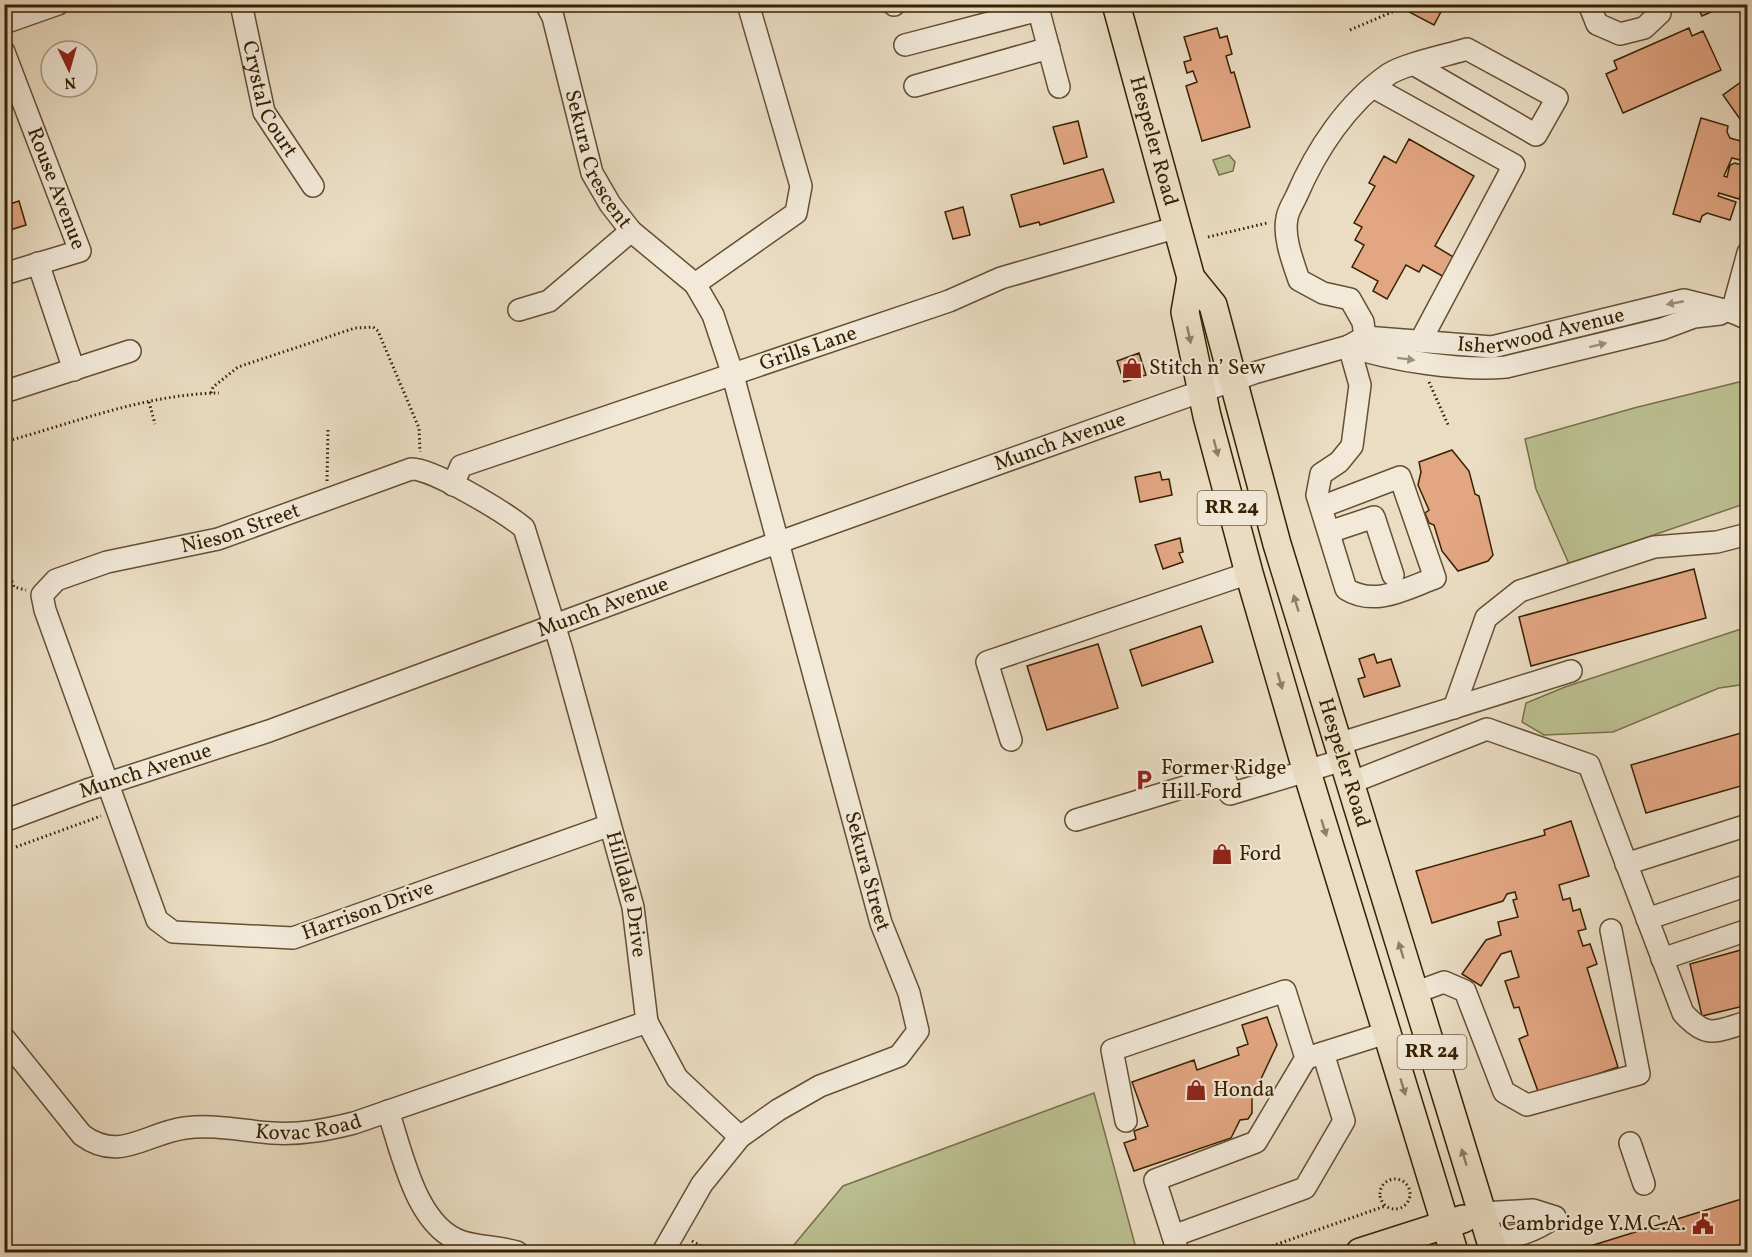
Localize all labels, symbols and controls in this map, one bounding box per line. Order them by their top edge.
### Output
street label: Crystal Court [235,38,305,163]
north arrow [39,39,99,99]
text: N [63,70,77,93]
street label: Hespeler Road [1122,73,1185,209]
street label: Sekura Crescent [557,87,639,235]
street label: Rouse Avenue [20,123,93,254]
one-way arrow [1665,299,1684,308]
street label: Isherwood Avenue [1456,301,1628,362]
street label: Grills Lane [756,319,861,379]
one-way arrow [1185,325,1195,344]
one-way arrow [1589,339,1607,349]
place label: Stitch n’ Sew [1149,354,1265,383]
one-way arrow [1397,355,1416,364]
shop icon: Stitch n’ Sew [1120,356,1144,380]
street label: Munch Avenue [990,405,1130,479]
one-way arrow [1211,439,1221,457]
road number: RR 24 [1198,491,1266,525]
street label: Nieson Street [178,496,304,561]
street label: Munch Avenue [533,570,673,645]
one-way arrow [1290,594,1300,612]
one-way arrow [1276,673,1285,691]
street label: Hespeler Road [1311,695,1377,831]
street label: Munch Avenue [75,736,216,806]
place label: Former Ridge Hill Ford [1161,754,1286,807]
parking icon: Former Ridge Hill Ford [1132,768,1156,792]
street label: Sekura Street [837,808,898,936]
one-way arrow [1320,819,1329,837]
street label: Hilldale Drive [598,828,654,959]
place label: Ford [1239,840,1282,869]
shop icon: Ford [1210,842,1234,866]
street label: Harrison Drive [298,874,438,948]
one-way arrow [1396,941,1405,959]
road number: RR 24 [1398,1035,1466,1069]
place label: Honda [1213,1076,1275,1105]
shop icon: Honda [1184,1078,1208,1102]
one-way arrow [1399,1078,1408,1096]
street label: Kovac Road [254,1107,366,1148]
one-way arrow [1459,1148,1468,1166]
place label: Cambridge Y.M.C.A. [1502,1210,1686,1239]
public building icon: Cambridge Y.M.C.A. [1691,1212,1715,1236]

